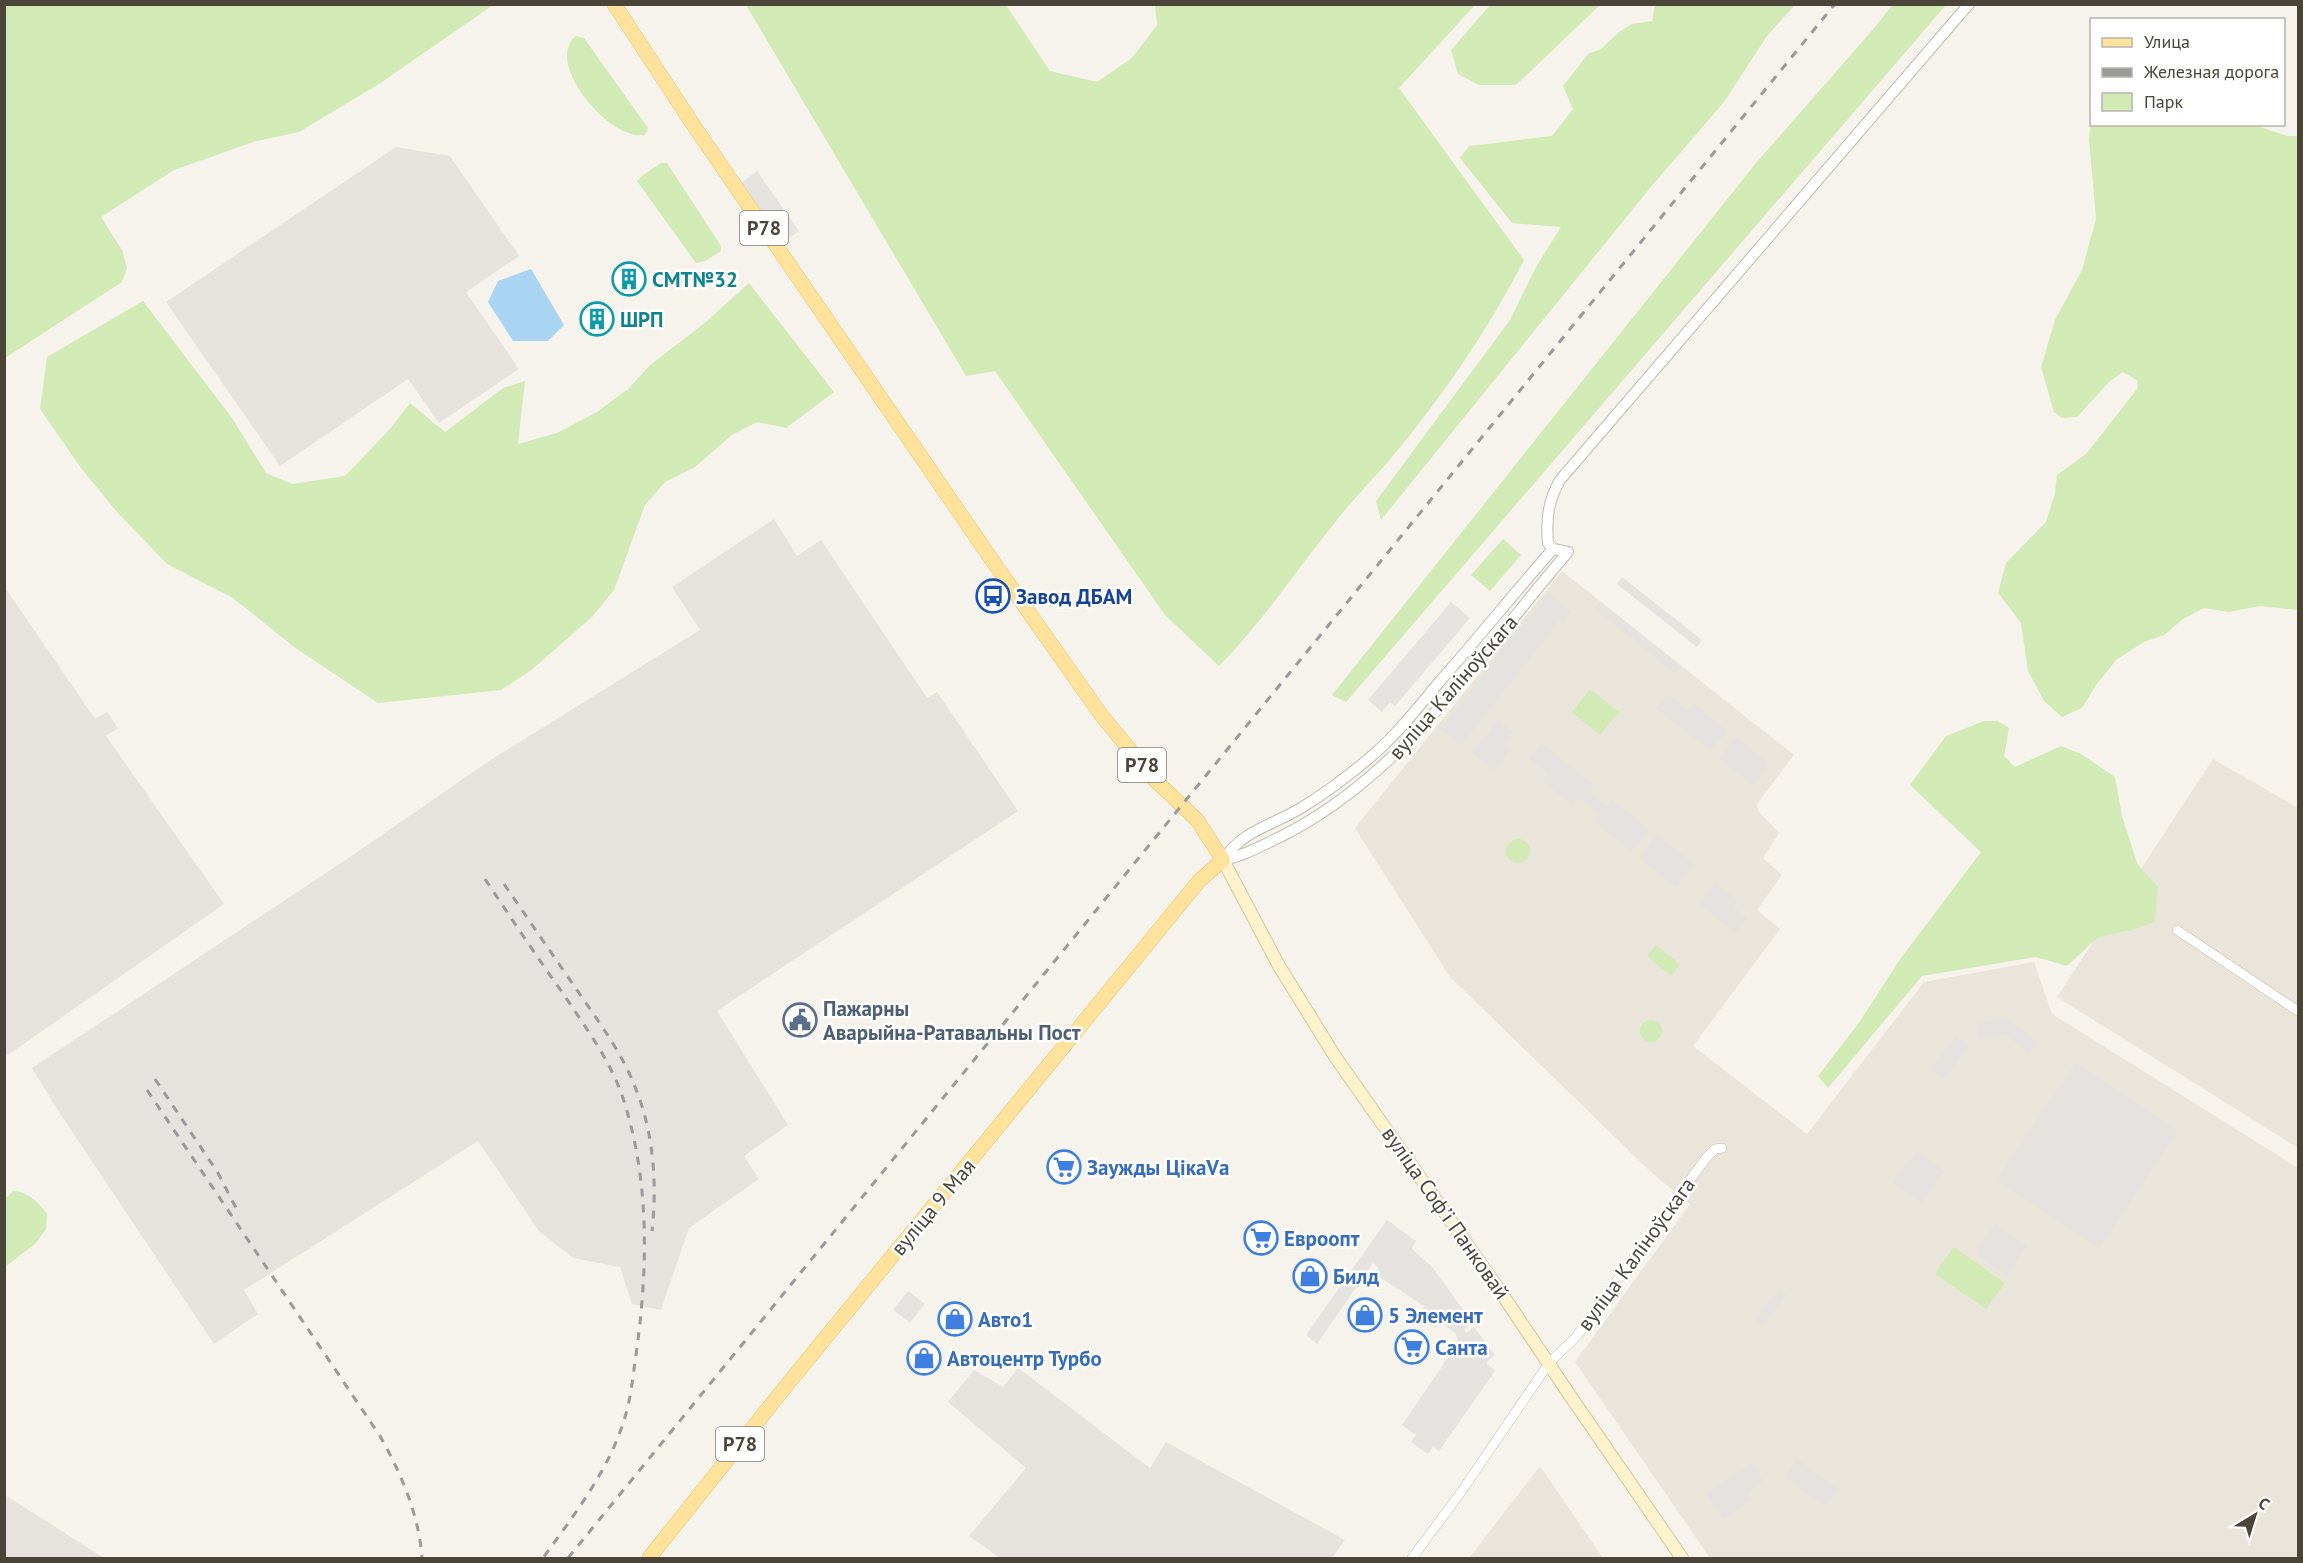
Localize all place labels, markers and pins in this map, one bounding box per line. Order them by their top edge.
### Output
building icon: СМТ№32 [611,261,647,297]
place label: СМТ№32 [652,266,738,293]
building icon: ШРП [579,301,615,337]
place label: ШРП [620,306,664,333]
bus stop icon: Завод ДБАМ [975,578,1011,614]
place label: Завод ДБАМ [1016,583,1132,610]
place label: Пажарны Аварыйна-Ратавальны Пост [823,995,1081,1046]
public building icon: Пажарны Аварыйна-Ратавальны Пост [782,1002,818,1038]
supermarket icon: Заужды ЦікаVа [1046,1149,1082,1185]
place label: Заужды ЦікаVа [1087,1154,1229,1181]
supermarket icon: Евроопт [1243,1220,1279,1256]
place label: Евроопт [1284,1225,1360,1252]
shop icon: Билд [1292,1258,1328,1294]
place label: Билд [1333,1263,1379,1290]
shop icon: 5 Элемент [1347,1297,1383,1333]
shop icon: Авто1 [937,1301,973,1337]
place label: 5 Элемент [1388,1302,1483,1329]
place label: Авто1 [978,1306,1033,1333]
supermarket icon: Санта [1394,1329,1430,1365]
place label: Санта [1435,1334,1488,1361]
shop icon: Автоцентр Турбо [906,1340,942,1376]
place label: Автоцентр Турбо [947,1345,1102,1372]

